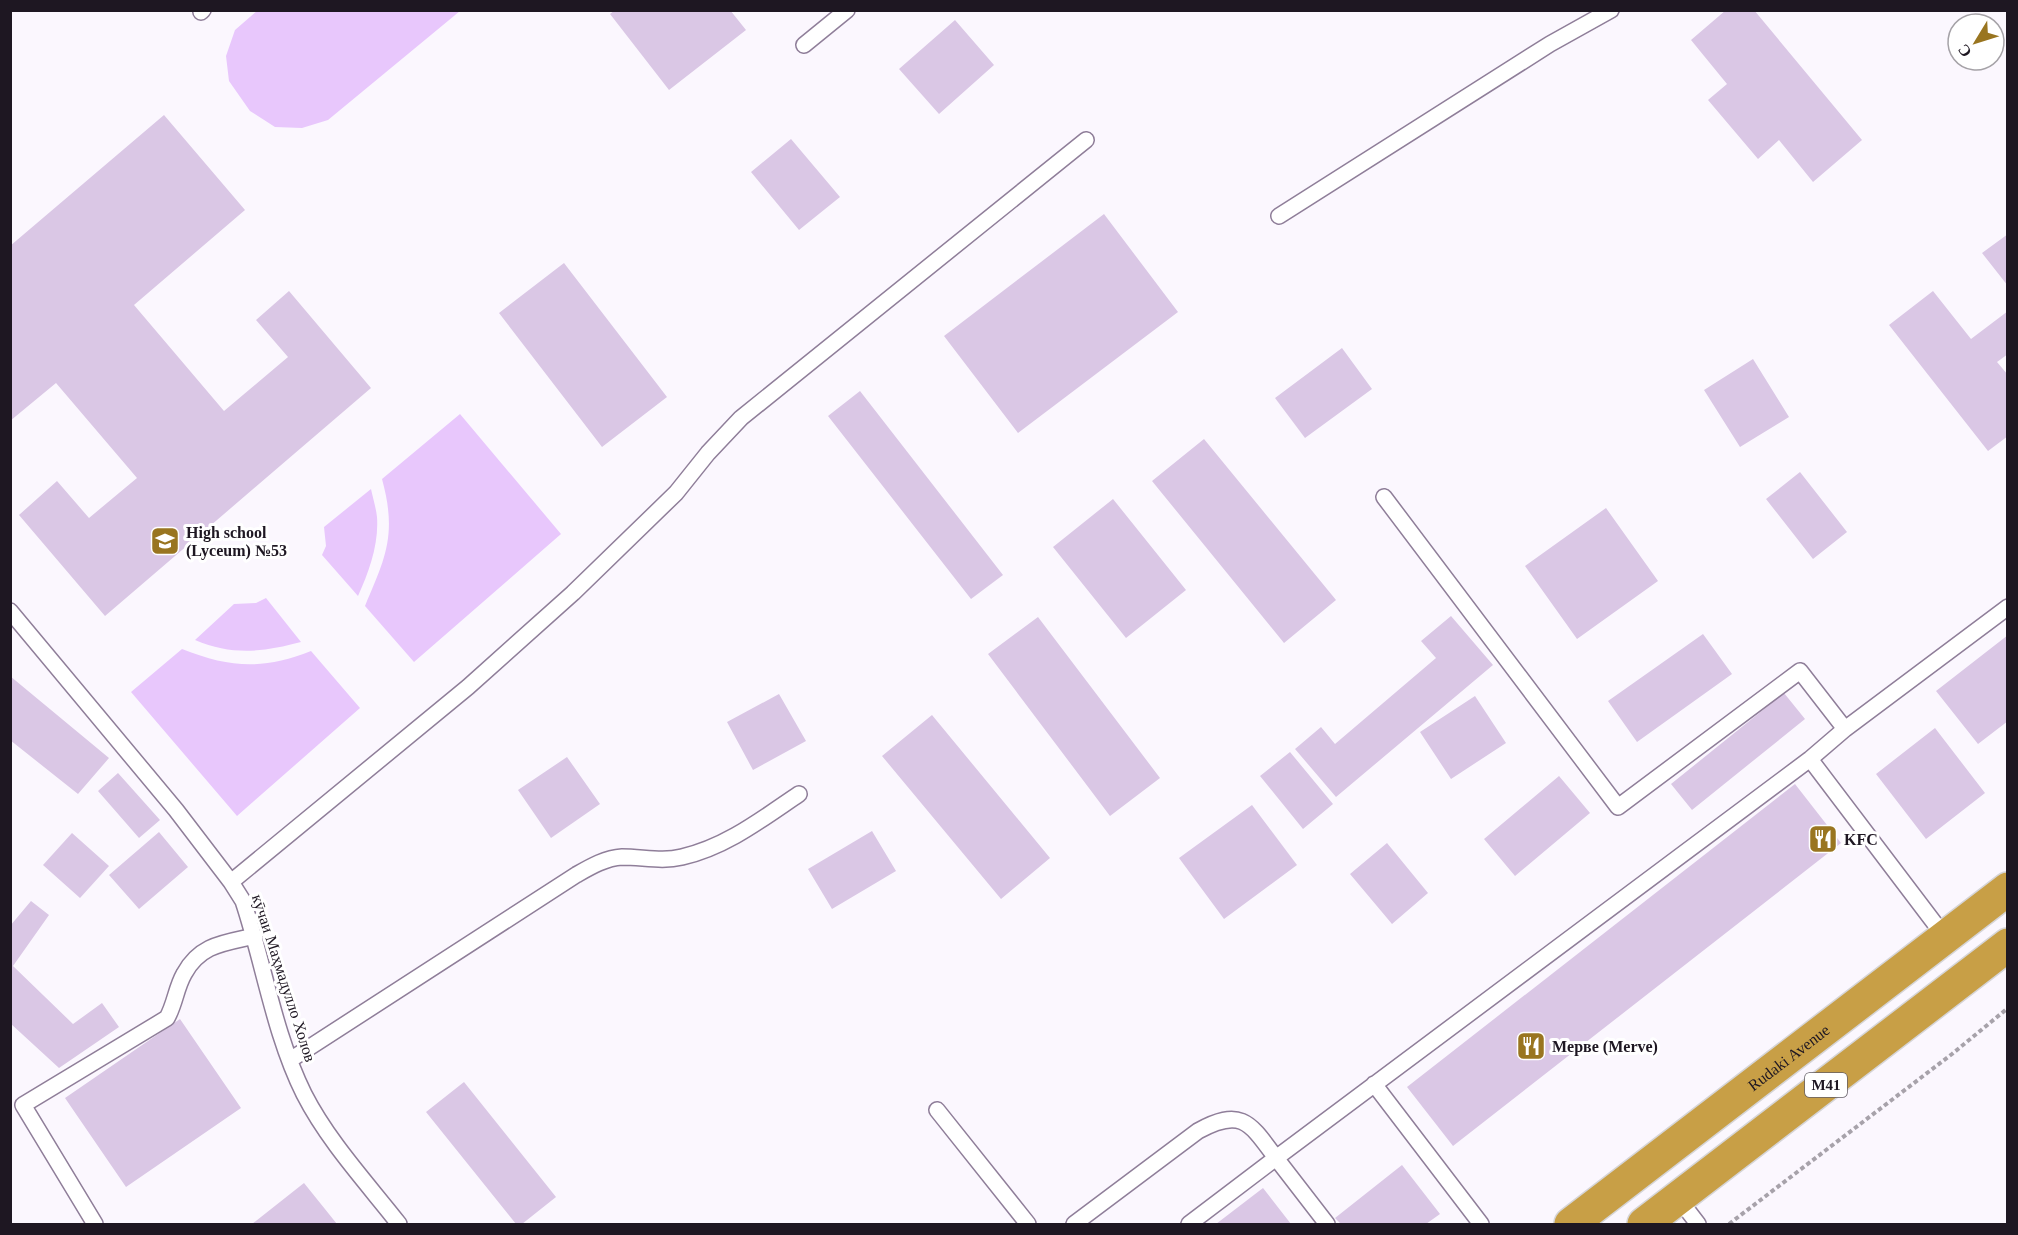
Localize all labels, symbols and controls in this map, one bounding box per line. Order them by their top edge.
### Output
north arrow [1946,12,2006,72]
text: С [1954,41,1975,61]
place label: High school (Lyceum) №53 [186,524,287,560]
school or university icon: High school (Lyceum) №53 [149,525,181,557]
restaurant icon: KFC [1807,823,1839,855]
place label: KFC [1844,831,1878,848]
street label: кӯчаи Маҳмадулло Холов [248,892,319,1065]
street label: Rudaki Avenue [1744,1021,1832,1094]
restaurant icon: Mерве (Merve) [1515,1030,1547,1062]
place label: Mерве (Merve) [1552,1038,1658,1056]
road number: M41 [1805,1073,1847,1097]

